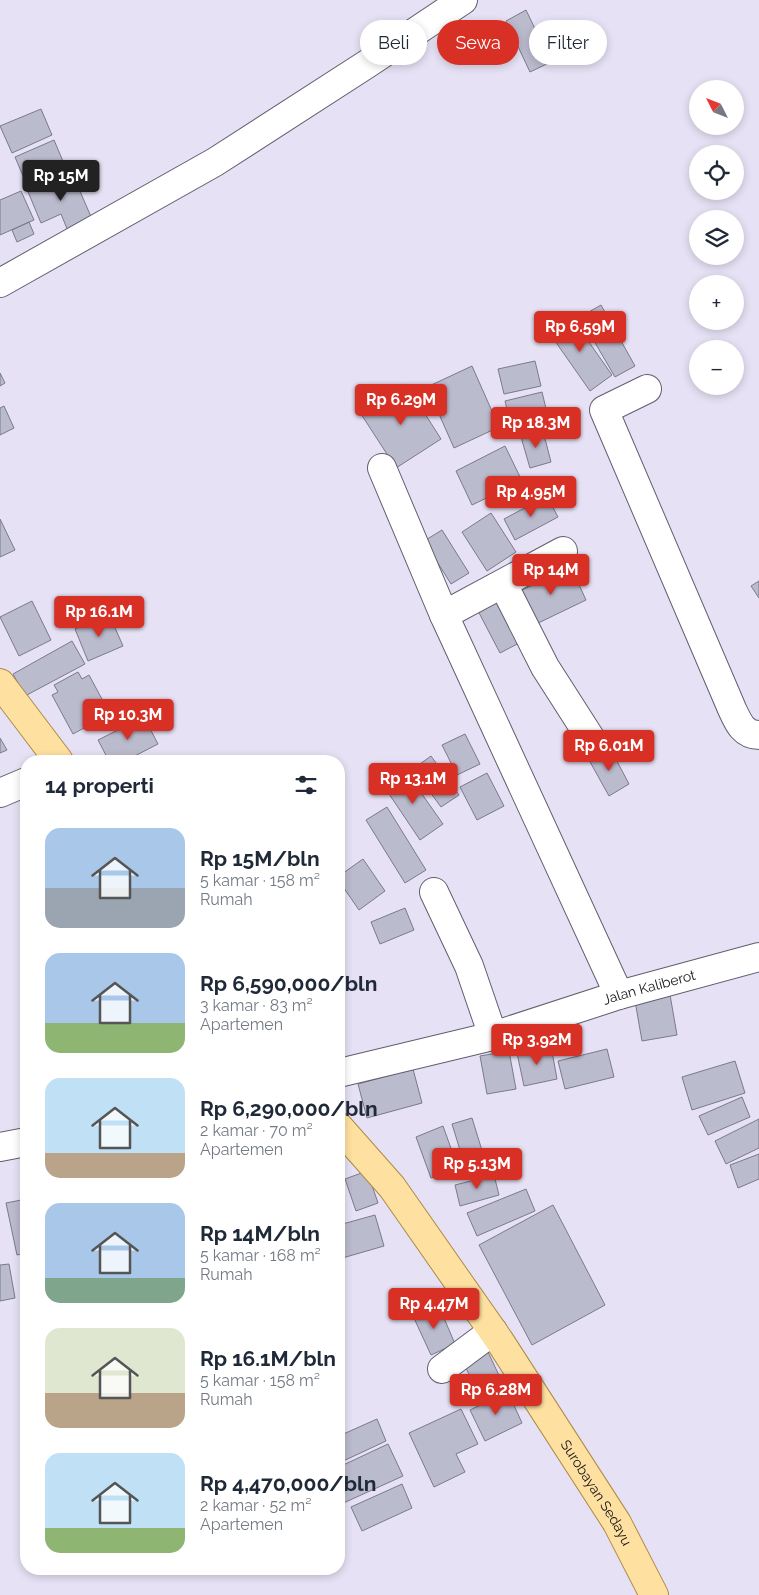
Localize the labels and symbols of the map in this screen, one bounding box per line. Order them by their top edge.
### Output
north arrow [689,80,744,135]
pin: Rp 15M [20,160,102,202]
pin: Rp 6.59M [528,310,632,353]
pin: Rp 6.29M [349,384,453,426]
pin: Rp 18.3M [484,406,588,449]
pin: Rp 4.95M [479,476,583,518]
pin: Rp 14M [510,554,592,596]
pin: Rp 16.1M [47,596,151,638]
pin: Rp 10.3M [76,698,180,741]
pin: Rp 6.01M [557,730,661,772]
pin: Rp 13.1M [361,762,465,805]
street label: Jalan Kaliberot [601,967,697,1008]
pin: Rp 3.92M [485,1024,589,1066]
pin: Rp 5.13M [425,1148,529,1190]
pin: Rp 4.47M [382,1288,486,1330]
pin: Rp 6.28M [444,1374,548,1416]
street label: Surobayan Sedayu [558,1437,635,1548]

